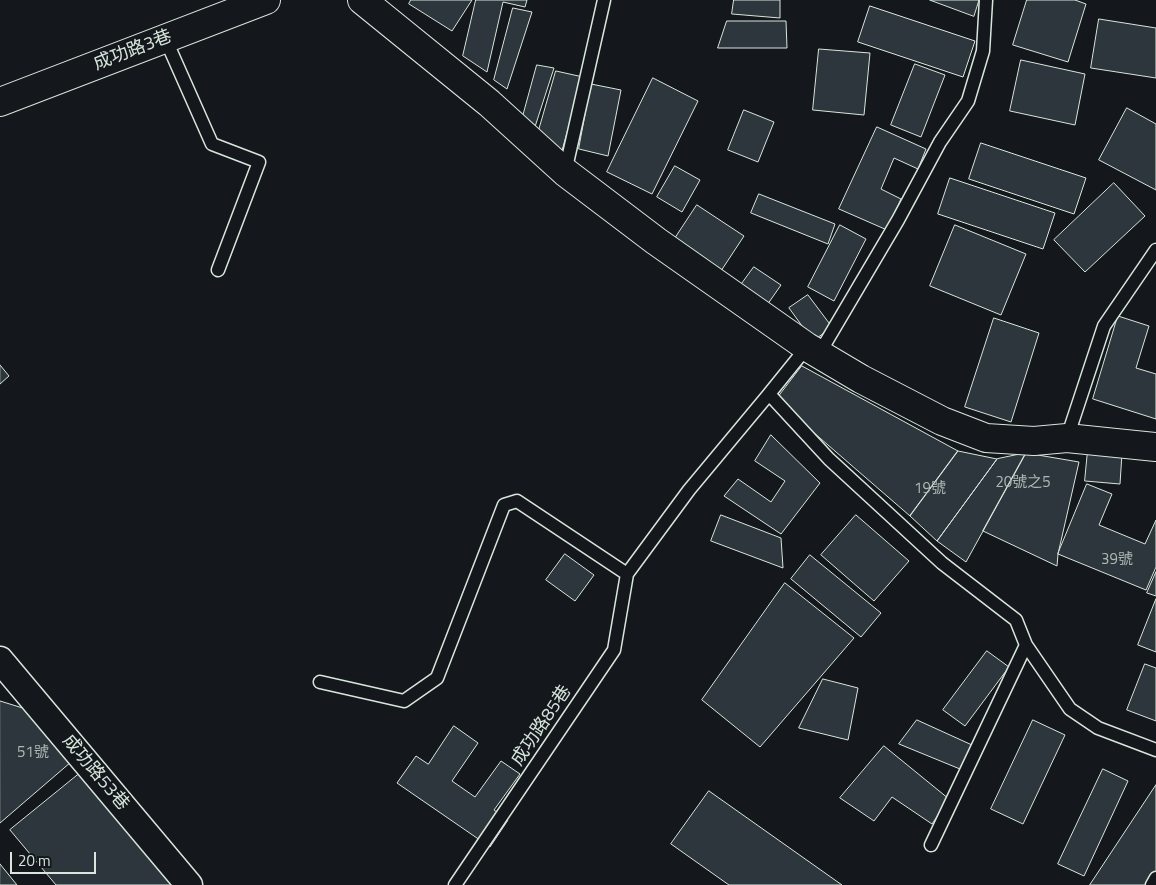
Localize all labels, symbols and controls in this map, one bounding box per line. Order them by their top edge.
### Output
street label: 成功路3巷 [91,26,175,76]
house number: 20號之5 [995,474,1051,492]
house number: 19號 [914,480,946,498]
house number: 39號 [1101,551,1133,569]
street label: 成功路85巷 [507,682,577,770]
street label: 成功路53巷 [57,731,133,815]
house number: 51號 [17,744,49,762]
scale bar [12,842,99,874]
text: 20 m [18,849,51,872]

